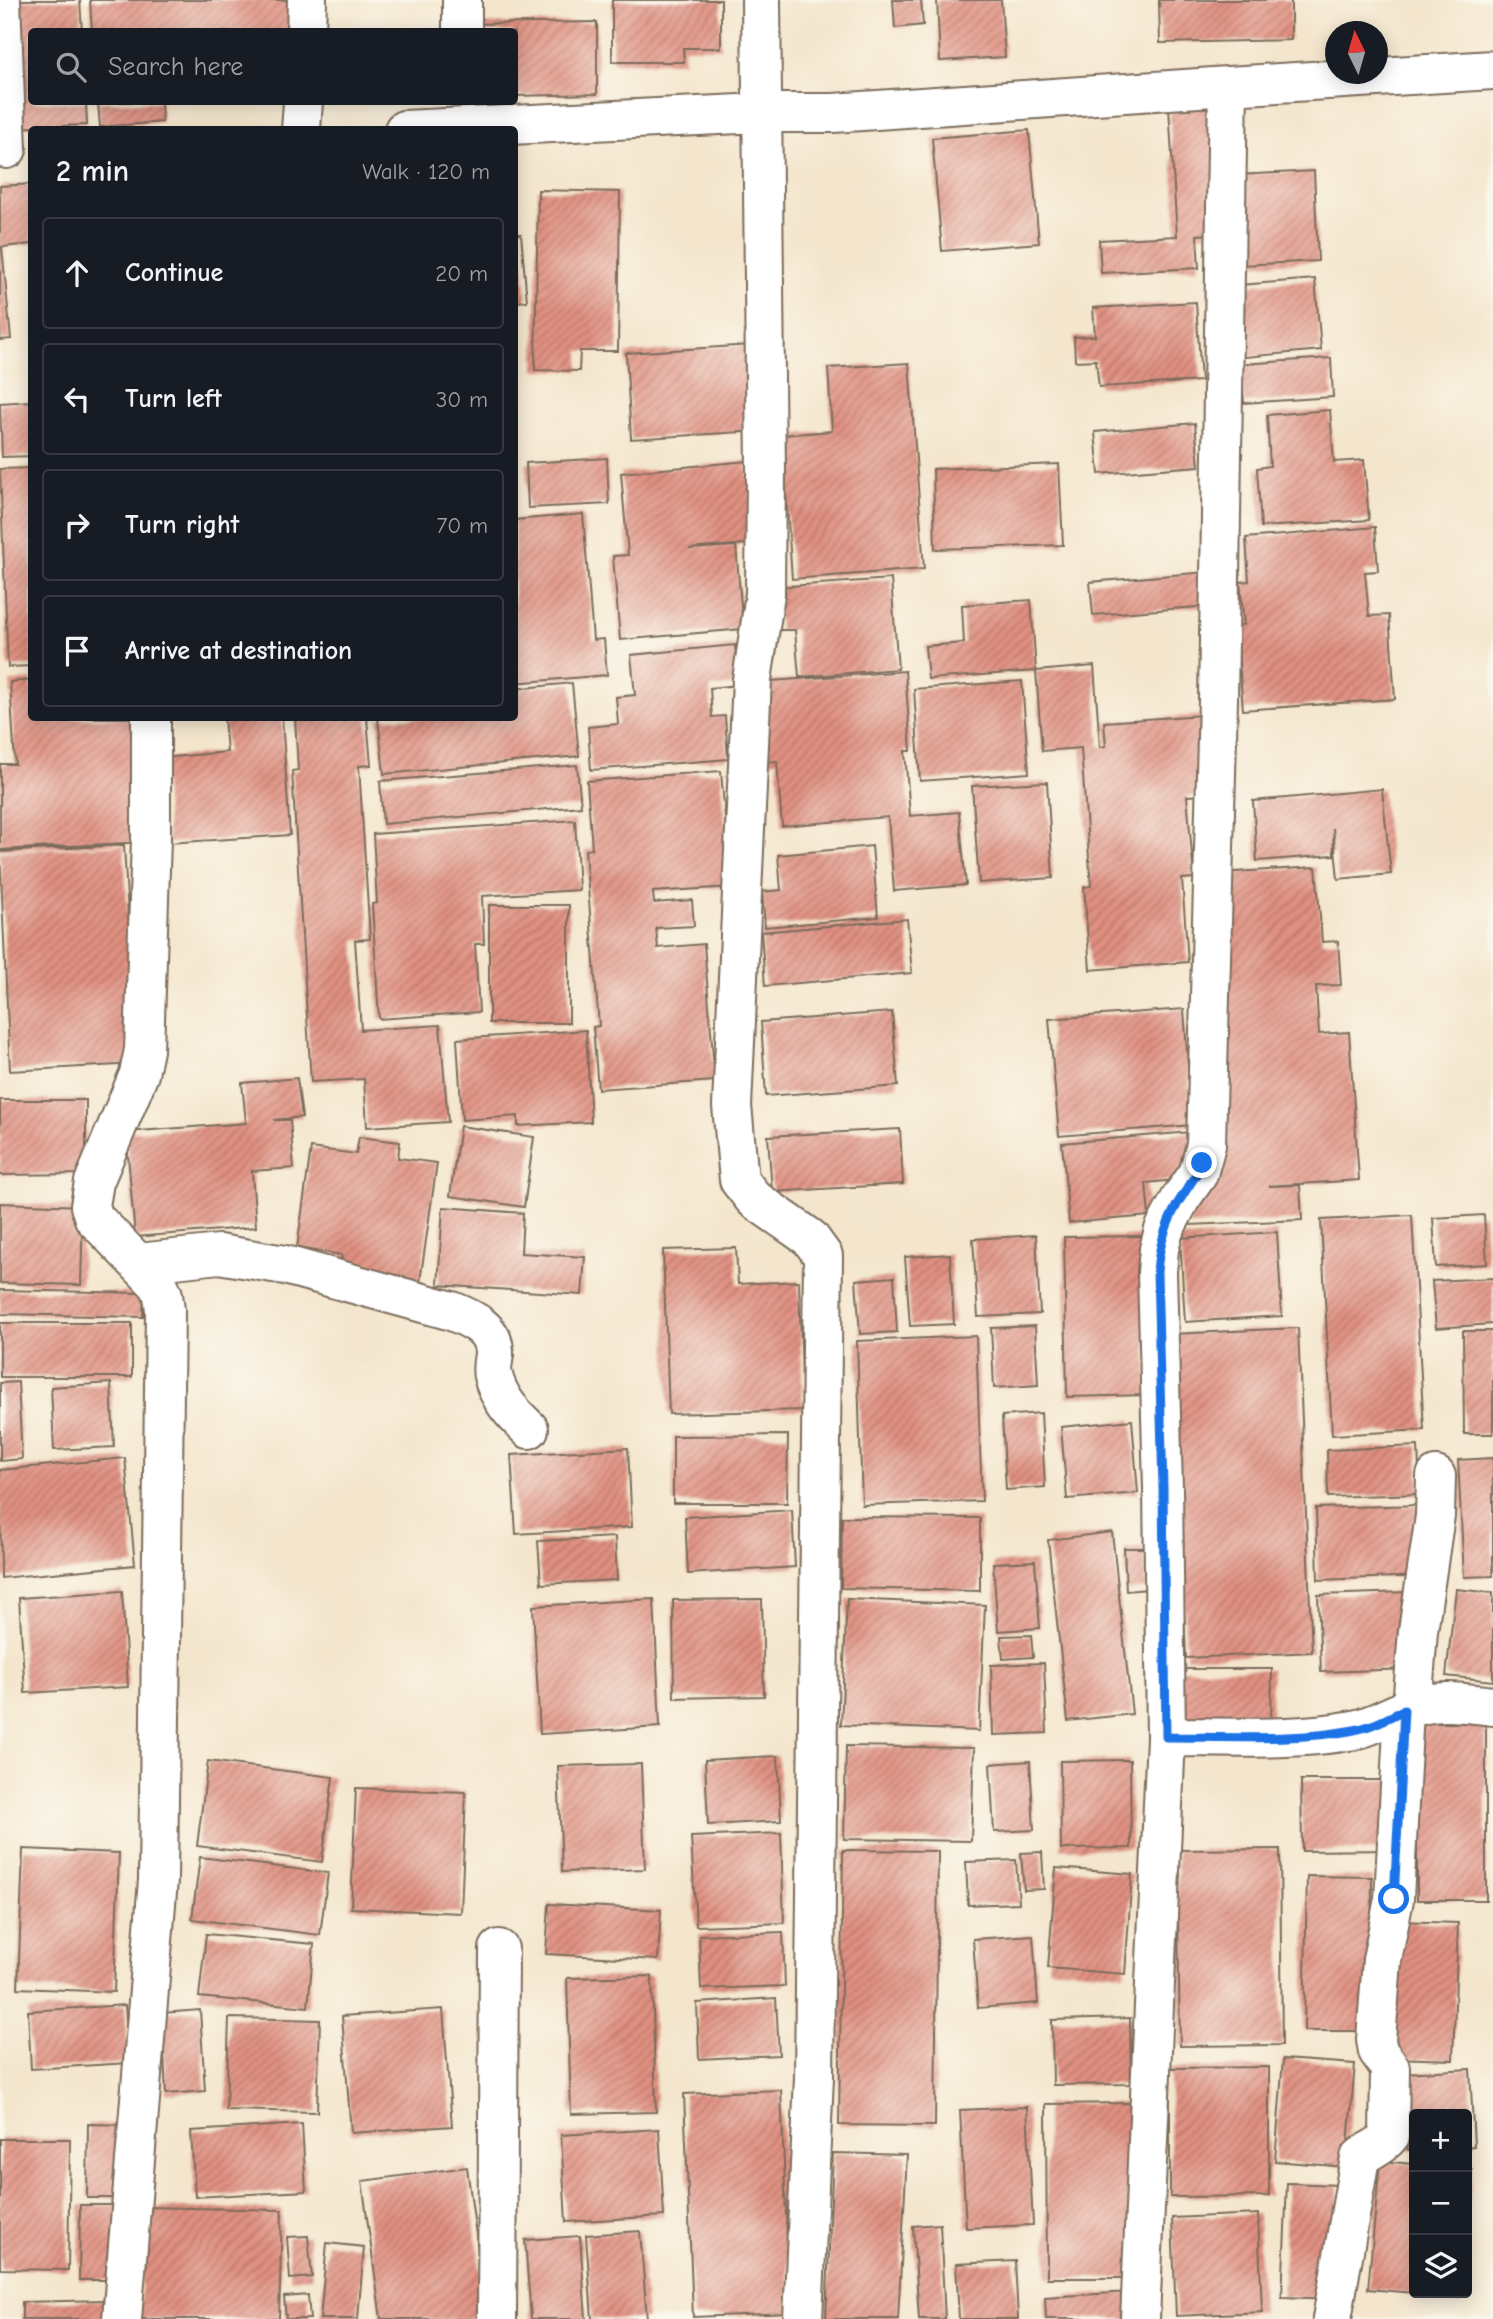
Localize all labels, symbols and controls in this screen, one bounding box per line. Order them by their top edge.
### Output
north arrow [1325,21,1388,84]
search box [28,28,518,105]
icon: search [52,48,90,86]
text: Search here [108,52,243,82]
text: 2 min [56,154,129,189]
text: Walk · 120 m [362,158,490,185]
icon: ahead [58,254,96,292]
text: Continue [125,258,223,288]
text: 20 m [435,260,488,287]
icon: left [58,380,96,418]
text: Turn left [125,384,222,414]
text: 30 m [436,386,488,413]
icon: right [58,506,96,544]
text: Turn right [125,510,239,540]
text: 70 m [436,512,488,539]
icon: arrive [58,632,96,670]
text: Arrive at destination [125,636,352,666]
route end [1186,1147,1217,1178]
route start [1378,1883,1409,1914]
map controls [1409,2109,1472,2298]
button: + [1409,2109,1472,2172]
button: − [1409,2172,1472,2235]
button: layers [1409,2235,1472,2298]

